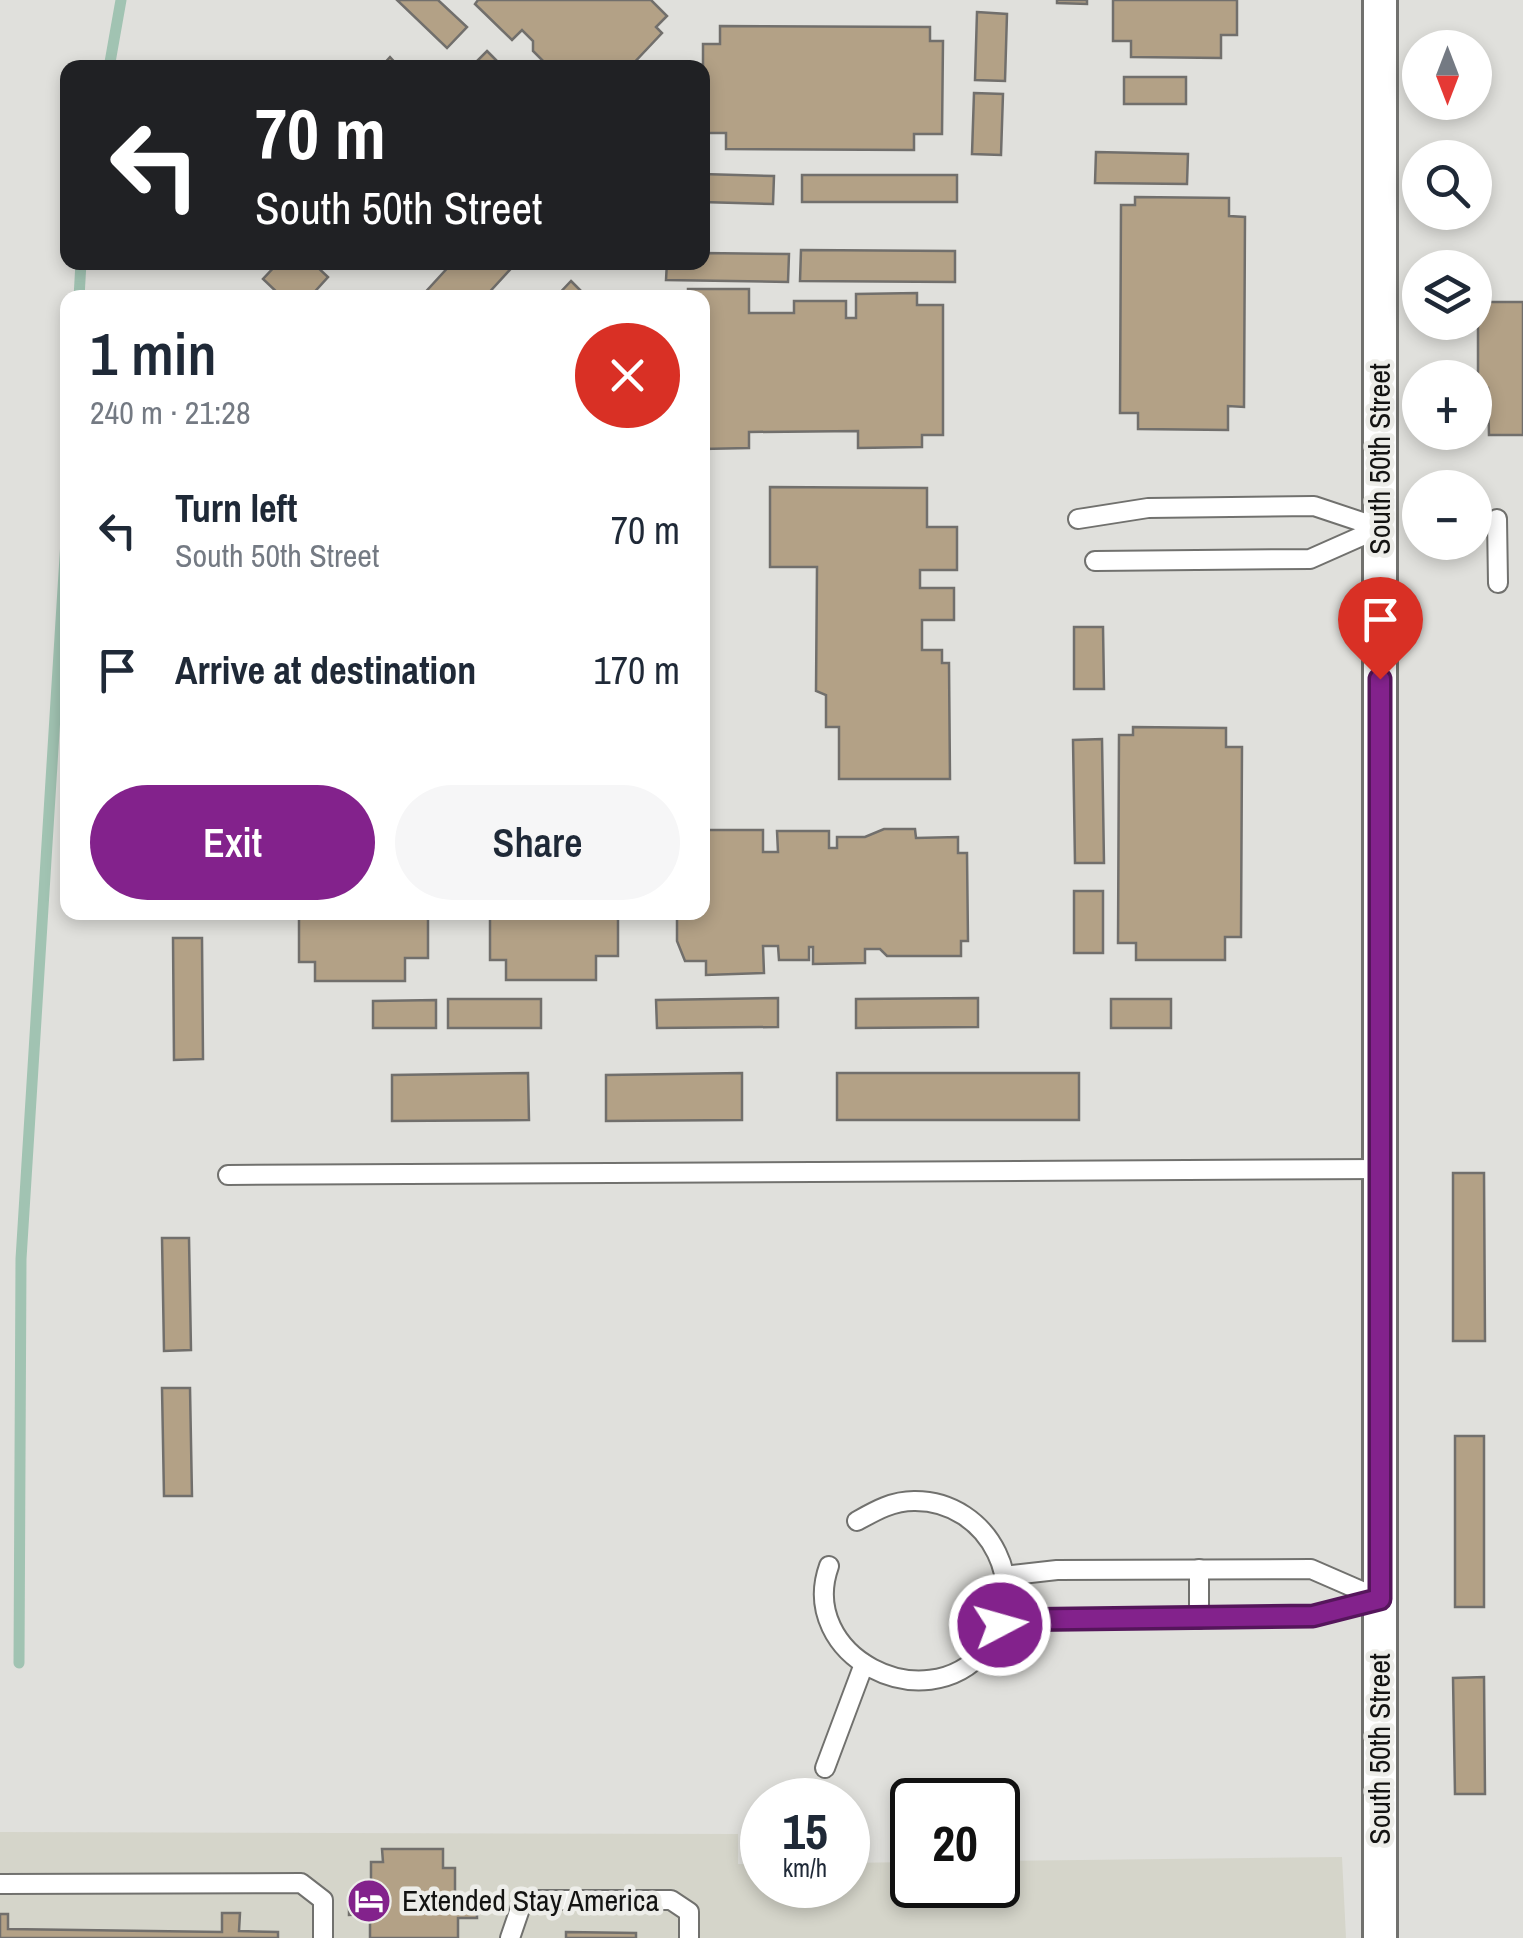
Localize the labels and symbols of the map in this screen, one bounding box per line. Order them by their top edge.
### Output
north arrow [1402,30,1492,120]
street label: South 50th Street [1359,363,1399,555]
pin [1338,577,1423,680]
position arrow [948,1573,1052,1677]
street label: South 50th Street [1359,1653,1399,1845]
speed limit sign: 20 [890,1778,1020,1908]
hotel icon: Extended Stay America [346,1878,392,1924]
place label: Extended Stay America [402,1880,659,1920]

